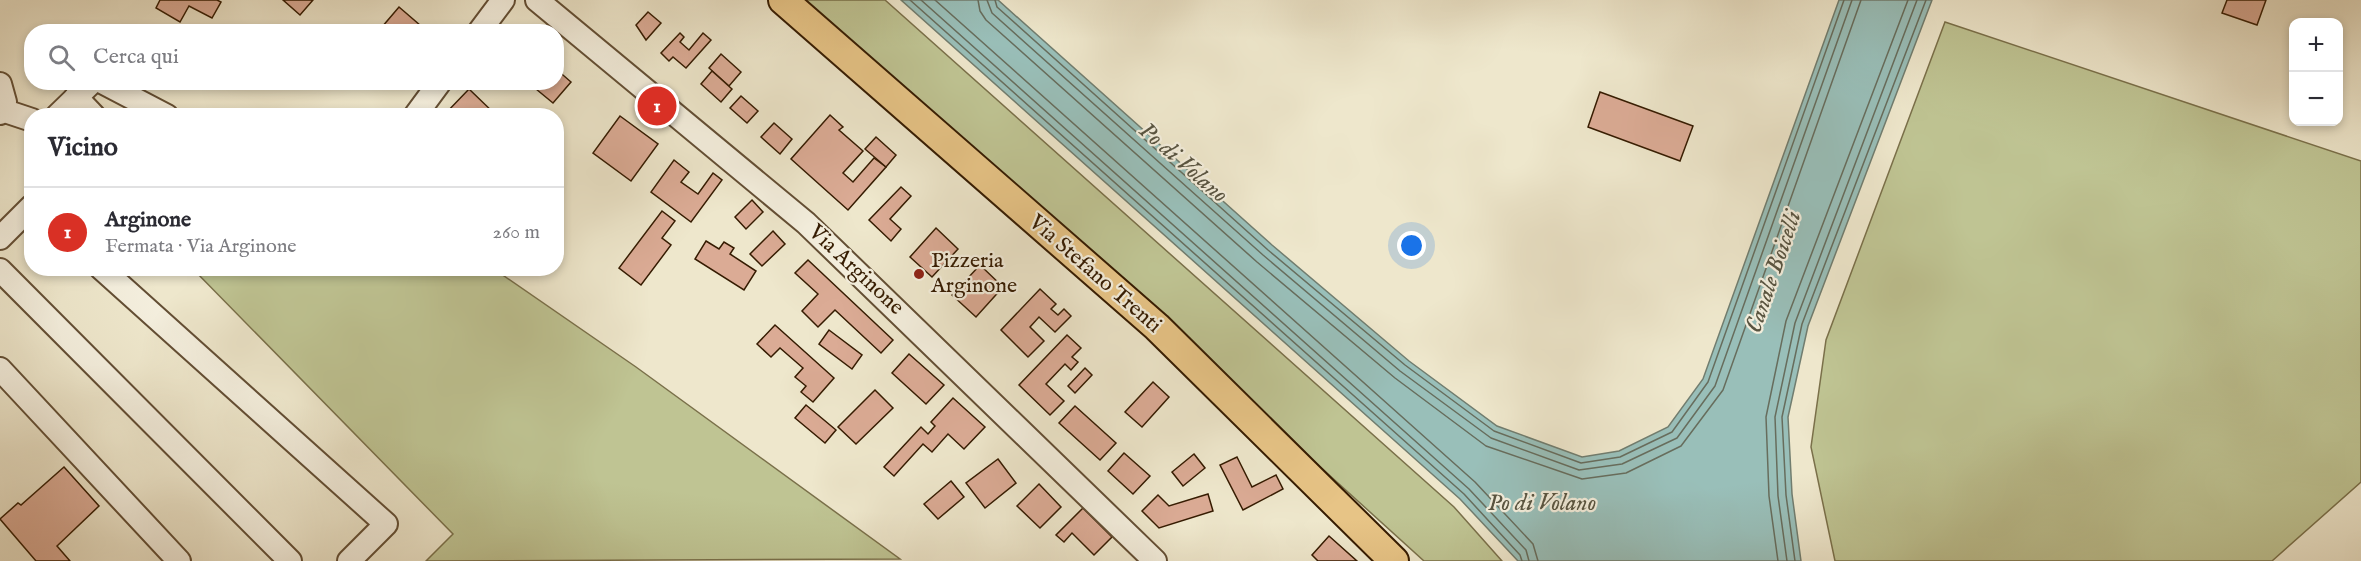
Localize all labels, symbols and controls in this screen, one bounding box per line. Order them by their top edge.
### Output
map controls [2289,18,2343,126]
button: + [2289,18,2343,72]
search box [24,24,564,90]
icon: search [45,41,78,74]
text: Cerca qui [93,43,179,71]
button: − [2289,72,2343,126]
pin: 1 [638,84,676,128]
water label: Po di Volano [1132,116,1234,210]
text: Vicino [48,131,118,164]
water label: Canale Boicelli [1739,205,1810,337]
text: Arginone [105,206,191,234]
street label: Via Stefano Trenti [1022,208,1167,339]
street label: Via Arginone [802,218,910,321]
text: 1 [64,220,71,245]
text: 260 m [493,220,540,245]
your location [1397,231,1426,260]
text: Fermata · Via Arginone [105,234,297,259]
place label: Pizzeria Arginone [930,247,1017,300]
marker: Pizzeria Arginone [912,267,926,281]
water label: Po di Volano [1488,488,1596,519]

